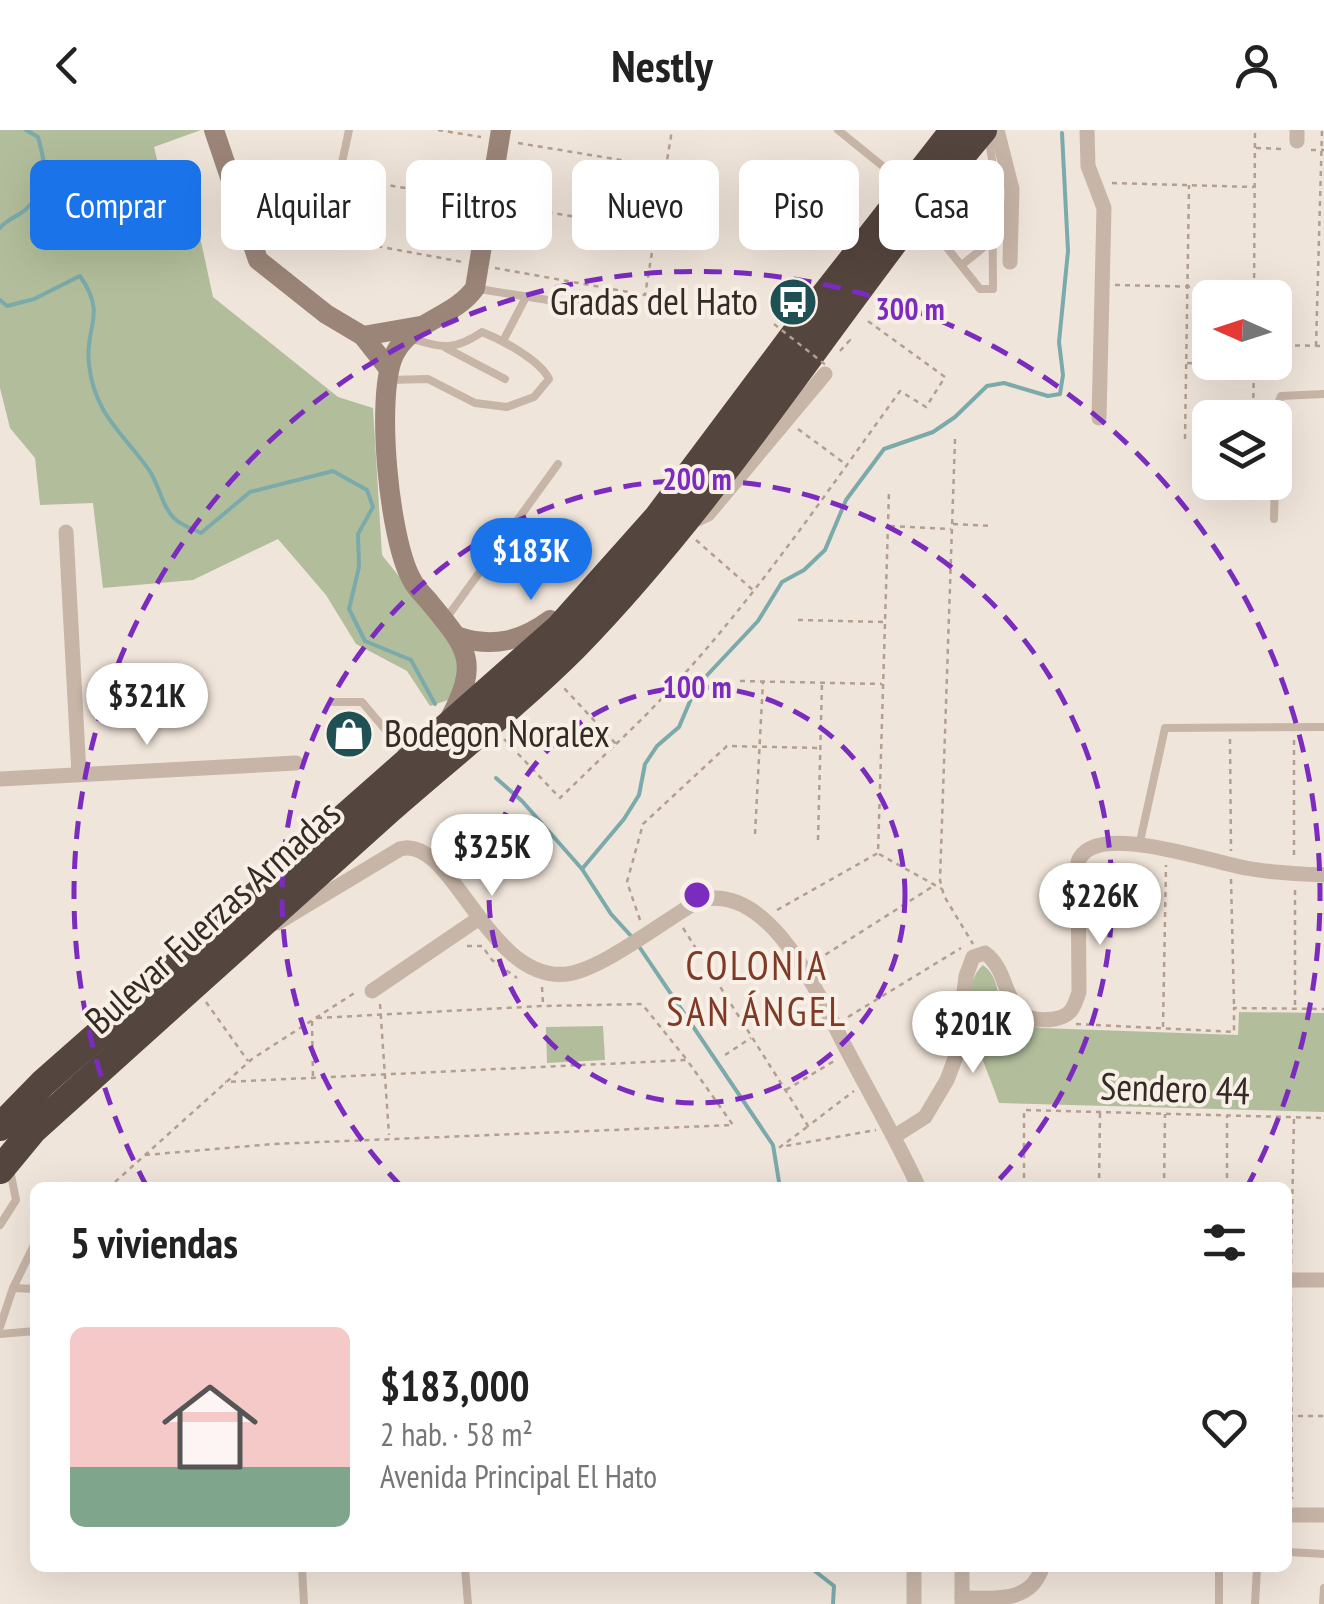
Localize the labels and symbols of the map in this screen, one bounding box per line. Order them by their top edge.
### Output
place label: Gradas del Hato [550,276,758,325]
bus stop icon: Gradas del Hato [767,276,819,328]
north arrow [1192,280,1292,380]
text: 300 m [875,289,945,328]
text: 200 m [662,459,732,498]
pin: $183K [461,518,601,603]
pin: $321K [77,663,217,748]
text: 100 m [662,667,732,706]
shop icon: Bodegon Noralex [323,708,375,760]
place label: Bodegon Noralex [384,708,610,757]
street label: Bulevar Fuerzas Armadas [74,788,350,1043]
pin: $325K [422,814,562,899]
pin: $226K [1030,863,1170,948]
centre of rings [679,877,715,913]
district label: COLONIA SAN ÁNGEL [666,939,848,1037]
pin: $201K [903,991,1043,1076]
street label: Sendero 44 [1099,1060,1251,1115]

